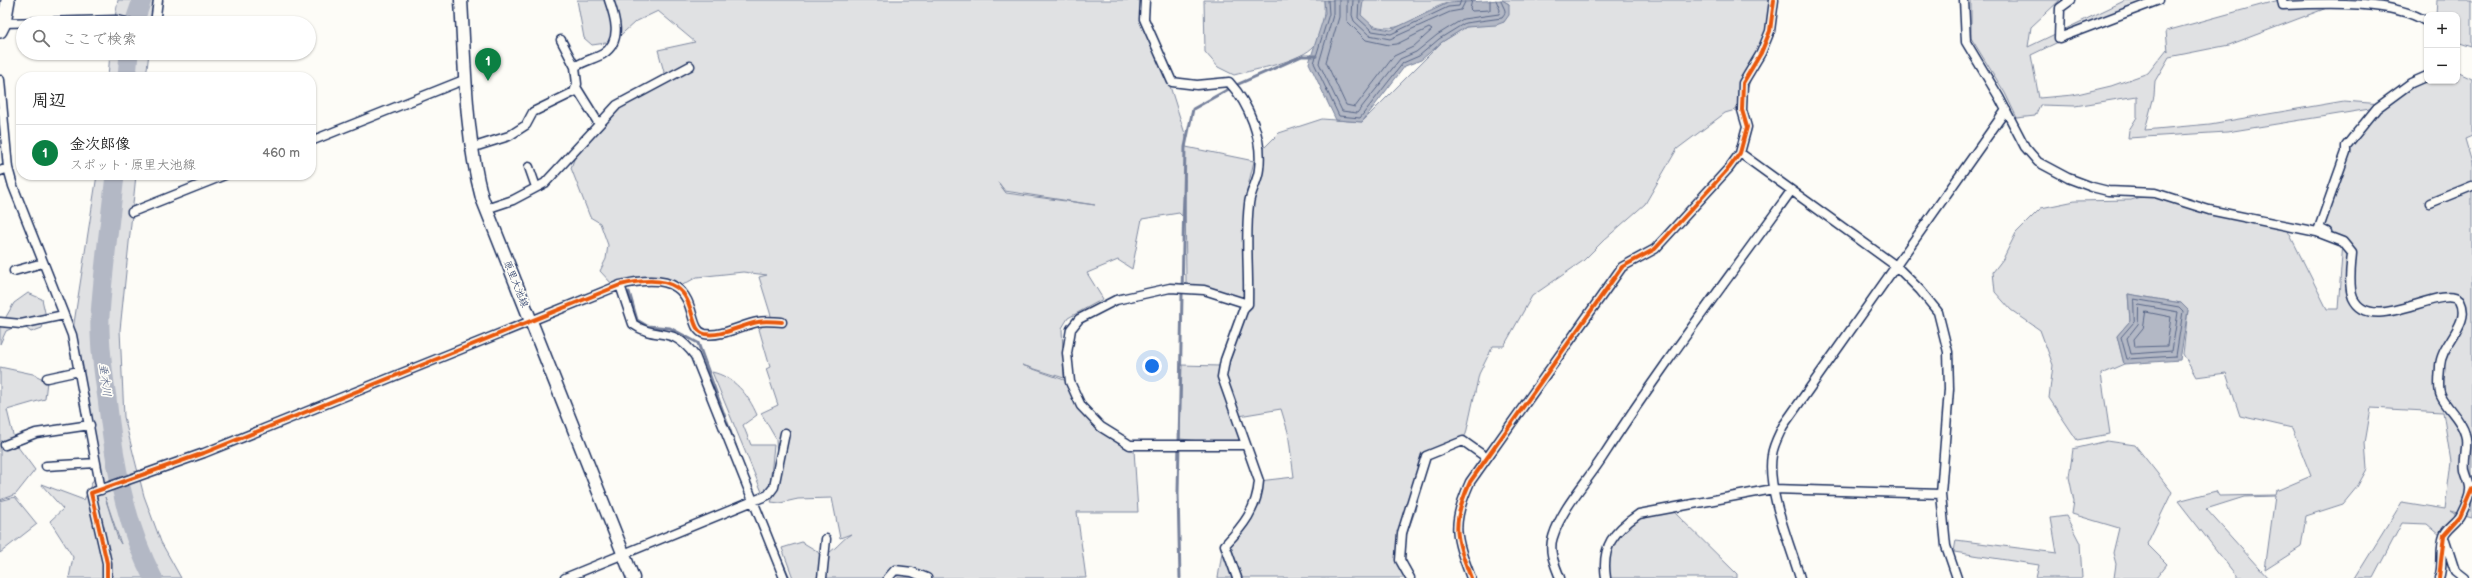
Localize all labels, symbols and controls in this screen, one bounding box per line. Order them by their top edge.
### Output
map controls [2424,12,2460,84]
button: + [2424,12,2460,48]
search box [16,16,316,60]
icon: search [30,27,52,49]
text: ここで検索 [62,30,137,49]
pin: 1 [475,48,501,81]
button: − [2424,48,2460,84]
text: 周辺 [32,91,66,111]
text: 金次郎像 [70,135,130,154]
text: 1 [42,145,48,161]
text: 460 m [262,145,300,161]
text: スポット · 原里大池線 [70,157,195,173]
street label: 原里大池線 [501,259,531,309]
your location [1142,356,1162,376]
water label: 垂木川 [97,363,113,397]

